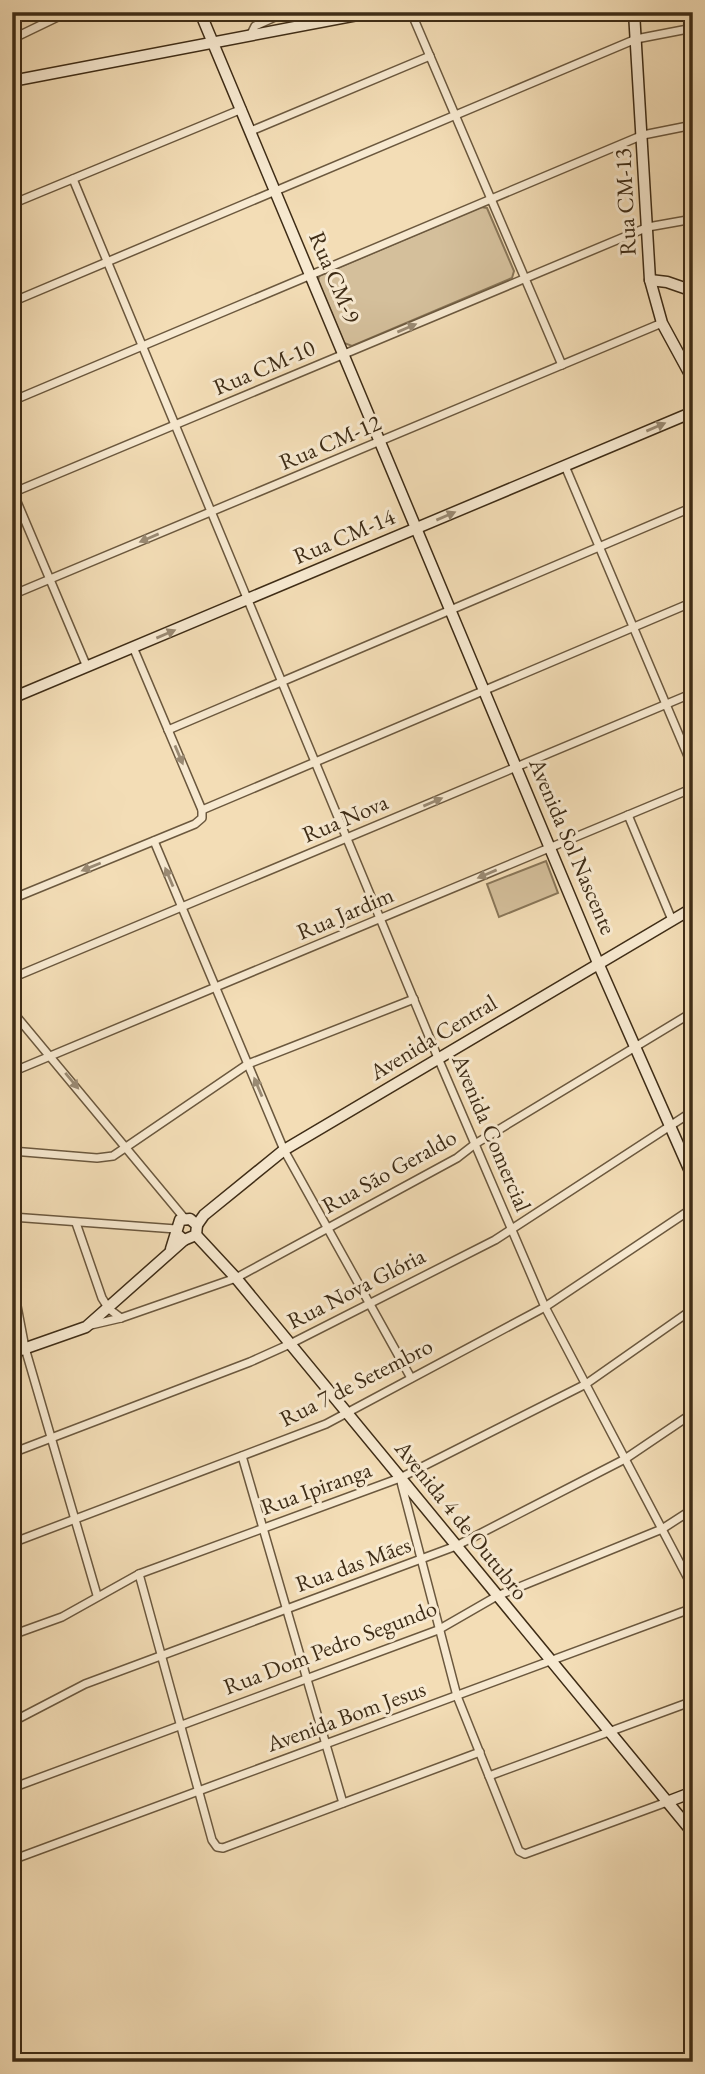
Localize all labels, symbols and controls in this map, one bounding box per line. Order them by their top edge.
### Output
street label: Rua CM-13 [607,147,643,257]
street label: Rua CM-9 [302,227,368,327]
one-way arrow [396,322,417,333]
street label: Rua CM-10 [209,332,319,402]
street label: Rua CM-12 [275,407,385,477]
one-way arrow [646,422,667,433]
street label: Rua CM-14 [289,501,400,571]
one-way arrow [436,510,457,521]
one-way arrow [138,533,159,544]
one-way arrow [155,628,176,639]
one-way arrow [174,745,185,766]
street label: Avenida Sol Nascente [522,752,624,939]
street label: Rua Nova [298,786,393,849]
one-way arrow [422,797,443,808]
one-way arrow [80,861,101,872]
one-way arrow [163,867,174,888]
one-way arrow [477,869,498,880]
street label: Rua Jardim [292,879,398,947]
street label: Avenida Central [363,987,502,1087]
street label: Avenida Comercial [445,1049,539,1217]
one-way arrow [64,1073,79,1090]
one-way arrow [252,1077,264,1097]
street label: Rua São Geraldo [316,1122,462,1220]
street label: Rua Nova Glória [282,1240,431,1336]
street label: Rua 7 de Setembro [274,1331,438,1433]
street label: Avenida 4 de Outubro [388,1433,536,1606]
street label: Rua Ipiranga [256,1454,376,1522]
street label: Rua das Mães [291,1529,415,1599]
street label: Rua Dom Pedro Segundo [219,1592,441,1702]
street label: Avenida Bom Jesus [261,1673,430,1759]

